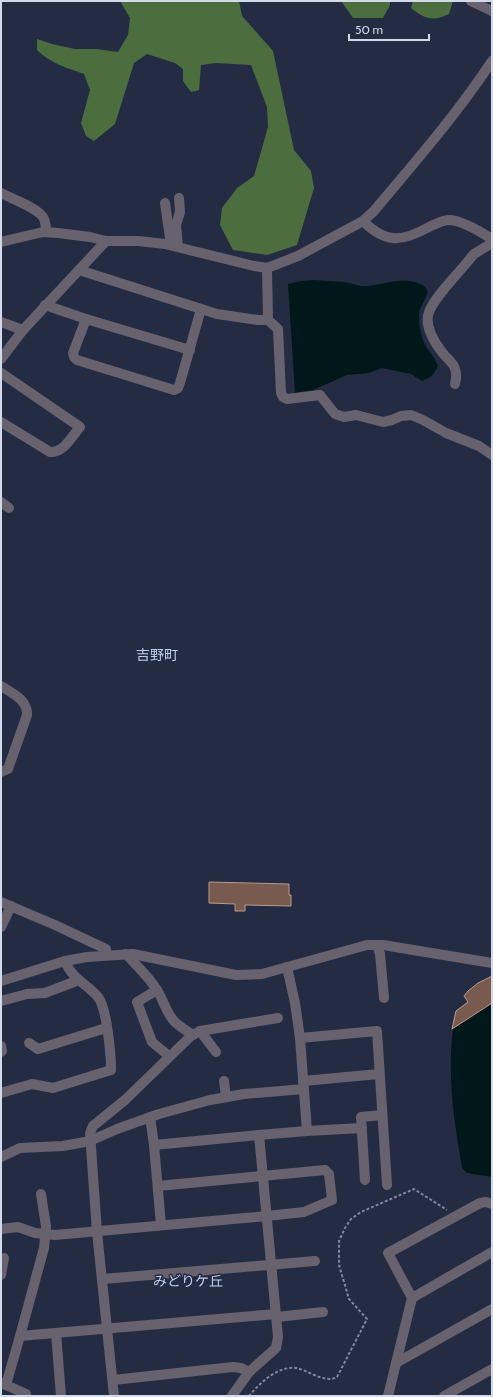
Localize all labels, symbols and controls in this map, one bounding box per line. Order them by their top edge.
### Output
scale bar [349,16,429,42]
text: 50 m [355,22,383,37]
district label: 吉野町 [136,646,178,664]
district label: みどりケ丘 [153,1272,223,1290]

